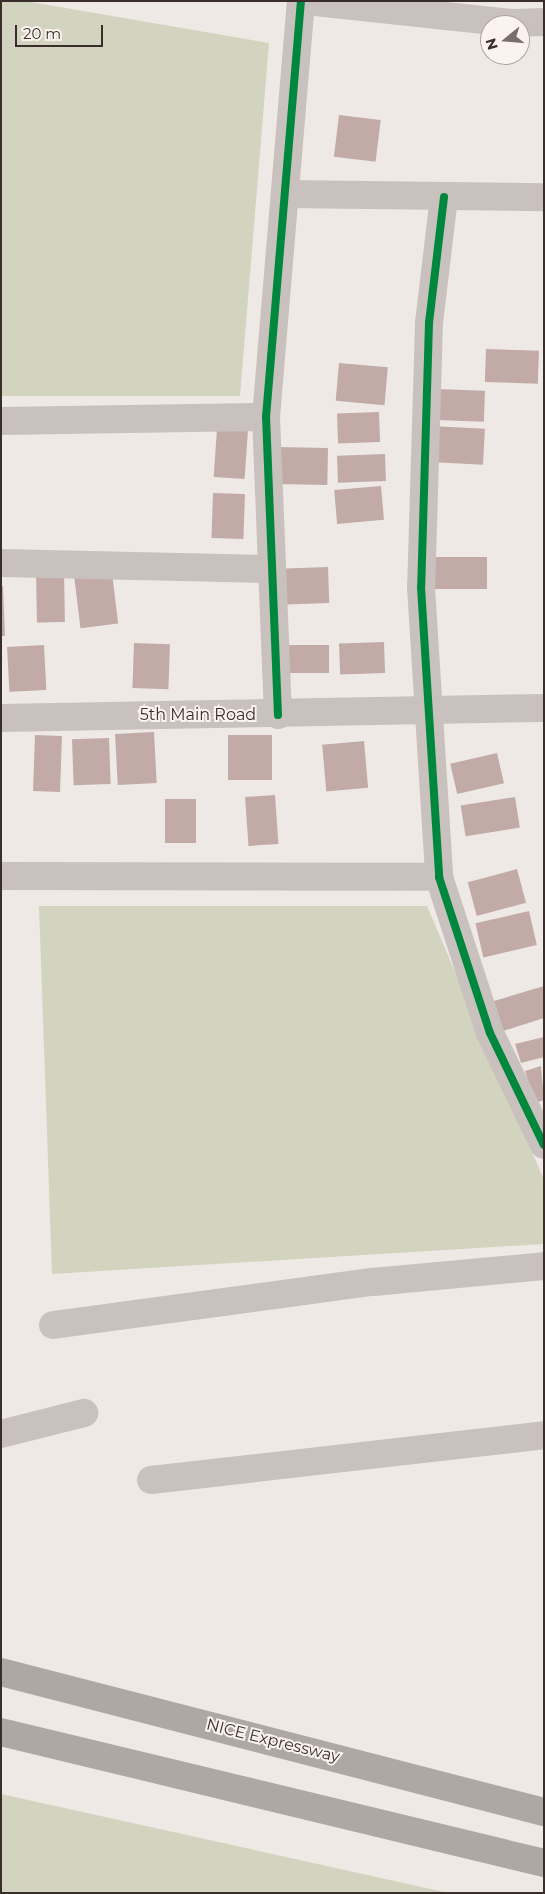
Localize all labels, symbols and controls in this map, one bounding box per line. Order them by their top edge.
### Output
scale bar [18,15,105,47]
north arrow [480,15,530,65]
text: 20 m [23,24,61,43]
text: N [481,36,502,52]
street label: 5th Main Road [140,705,256,725]
street label: NICE Expressway [204,1715,342,1767]

